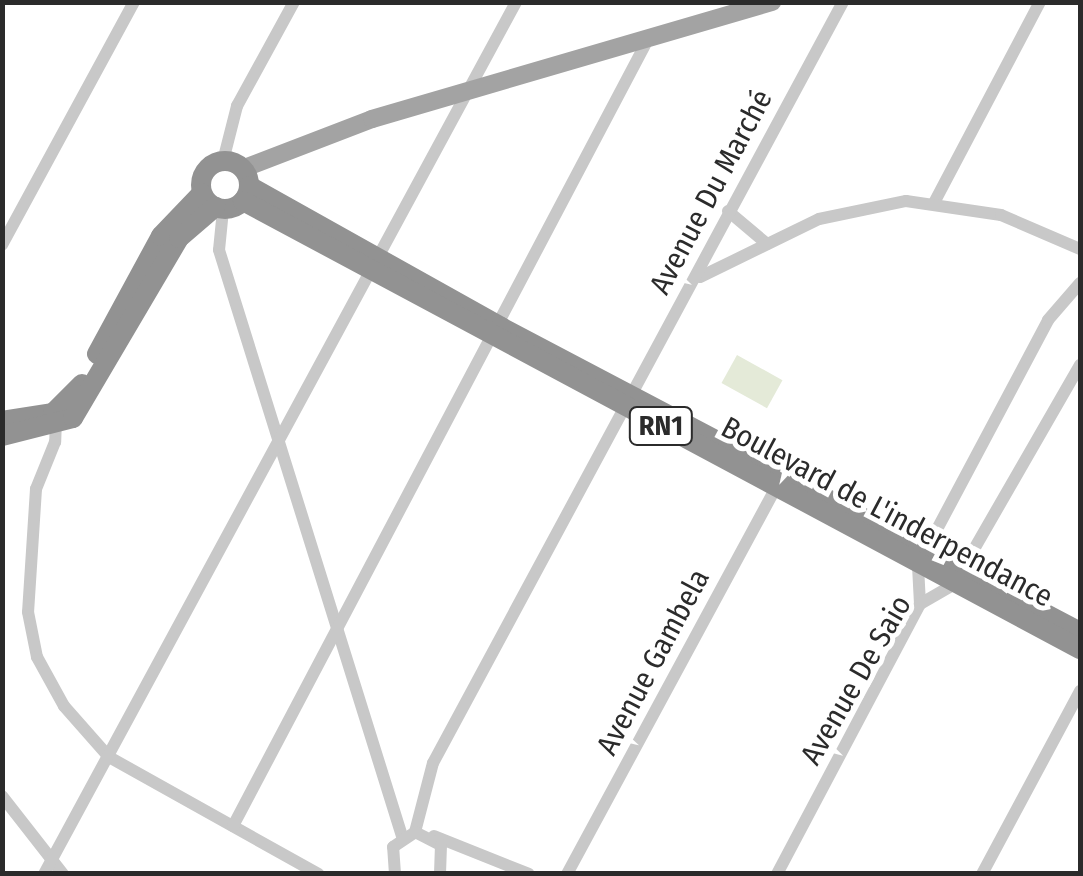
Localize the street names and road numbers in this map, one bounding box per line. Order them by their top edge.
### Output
street label: Avenue Du Marché [642,84,780,300]
road number: RN1 [628,403,694,449]
street label: Boulevard de L'inderpendance [715,409,1059,615]
street label: Avenue Gambela [589,563,717,761]
street label: Avenue De Saio [793,589,919,771]

